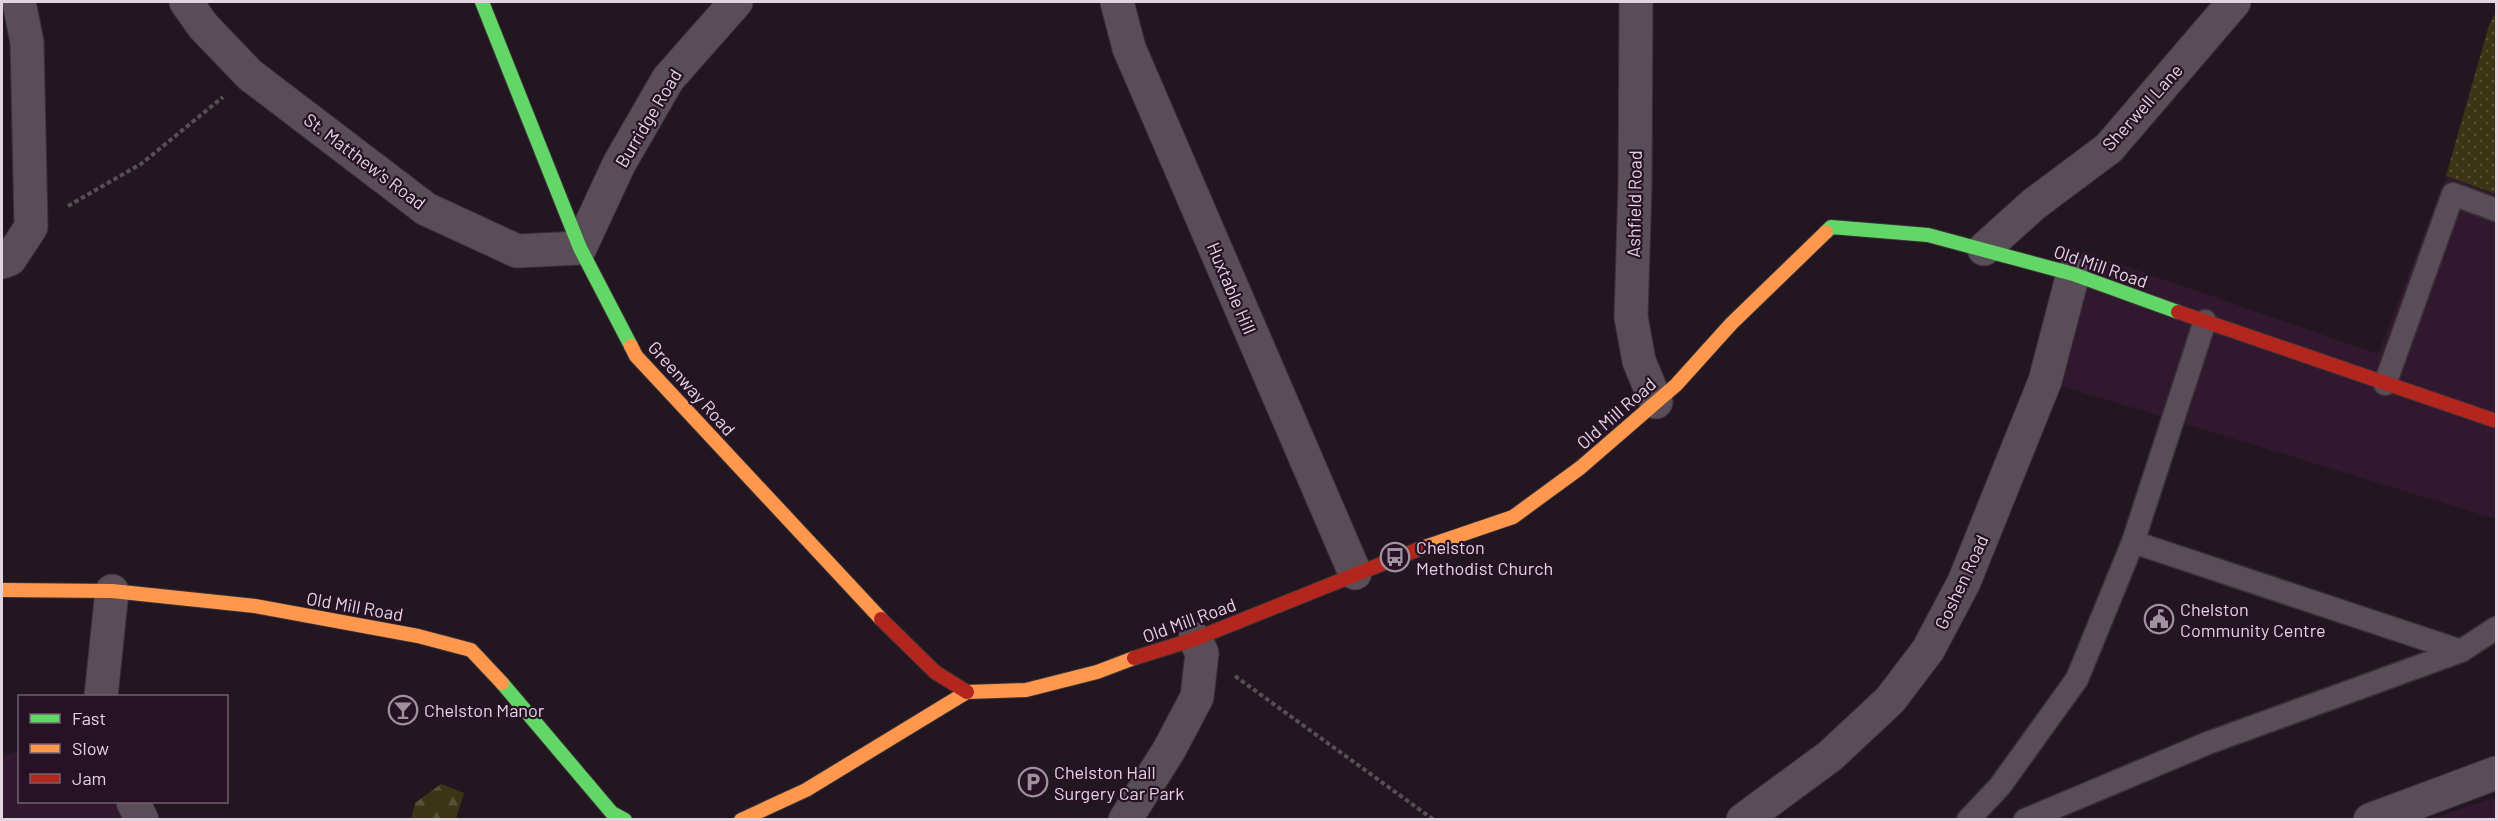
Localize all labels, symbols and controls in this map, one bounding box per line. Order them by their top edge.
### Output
street label: Sherwell Lane [2097,59,2187,155]
street label: Burridge Road [610,65,686,171]
street label: St. Matthew's Road [300,108,430,214]
street label: Ashfield Road [1622,150,1646,258]
street label: Huxtable Hill [1203,239,1261,337]
street label: Old Mill Road [2051,240,2151,292]
street label: Greenway Road [644,336,740,440]
street label: Old Mill Road [1572,373,1660,453]
street label: Goshen Road [1930,531,1992,633]
place label: Chelston Methodist Church [1416,536,1553,579]
bus stop icon: Chelston Methodist Church [1379,541,1411,573]
street label: Old Mill Road [305,587,405,625]
street label: Old Mill Road [1139,593,1239,647]
place label: Chelston Community Centre [2180,598,2326,641]
public building icon: Chelston Community Centre [2143,603,2175,635]
bar icon: Chelston Manor [387,694,419,726]
legend [18,695,228,803]
place label: Chelston Manor [424,699,545,721]
text: Fast [72,707,106,729]
text: Slow [72,737,109,759]
place label: Chelston Hall Surgery Car Park [1054,761,1184,804]
parking icon: Chelston Hall Surgery Car Park [1017,766,1049,798]
text: Jam [72,767,106,789]

